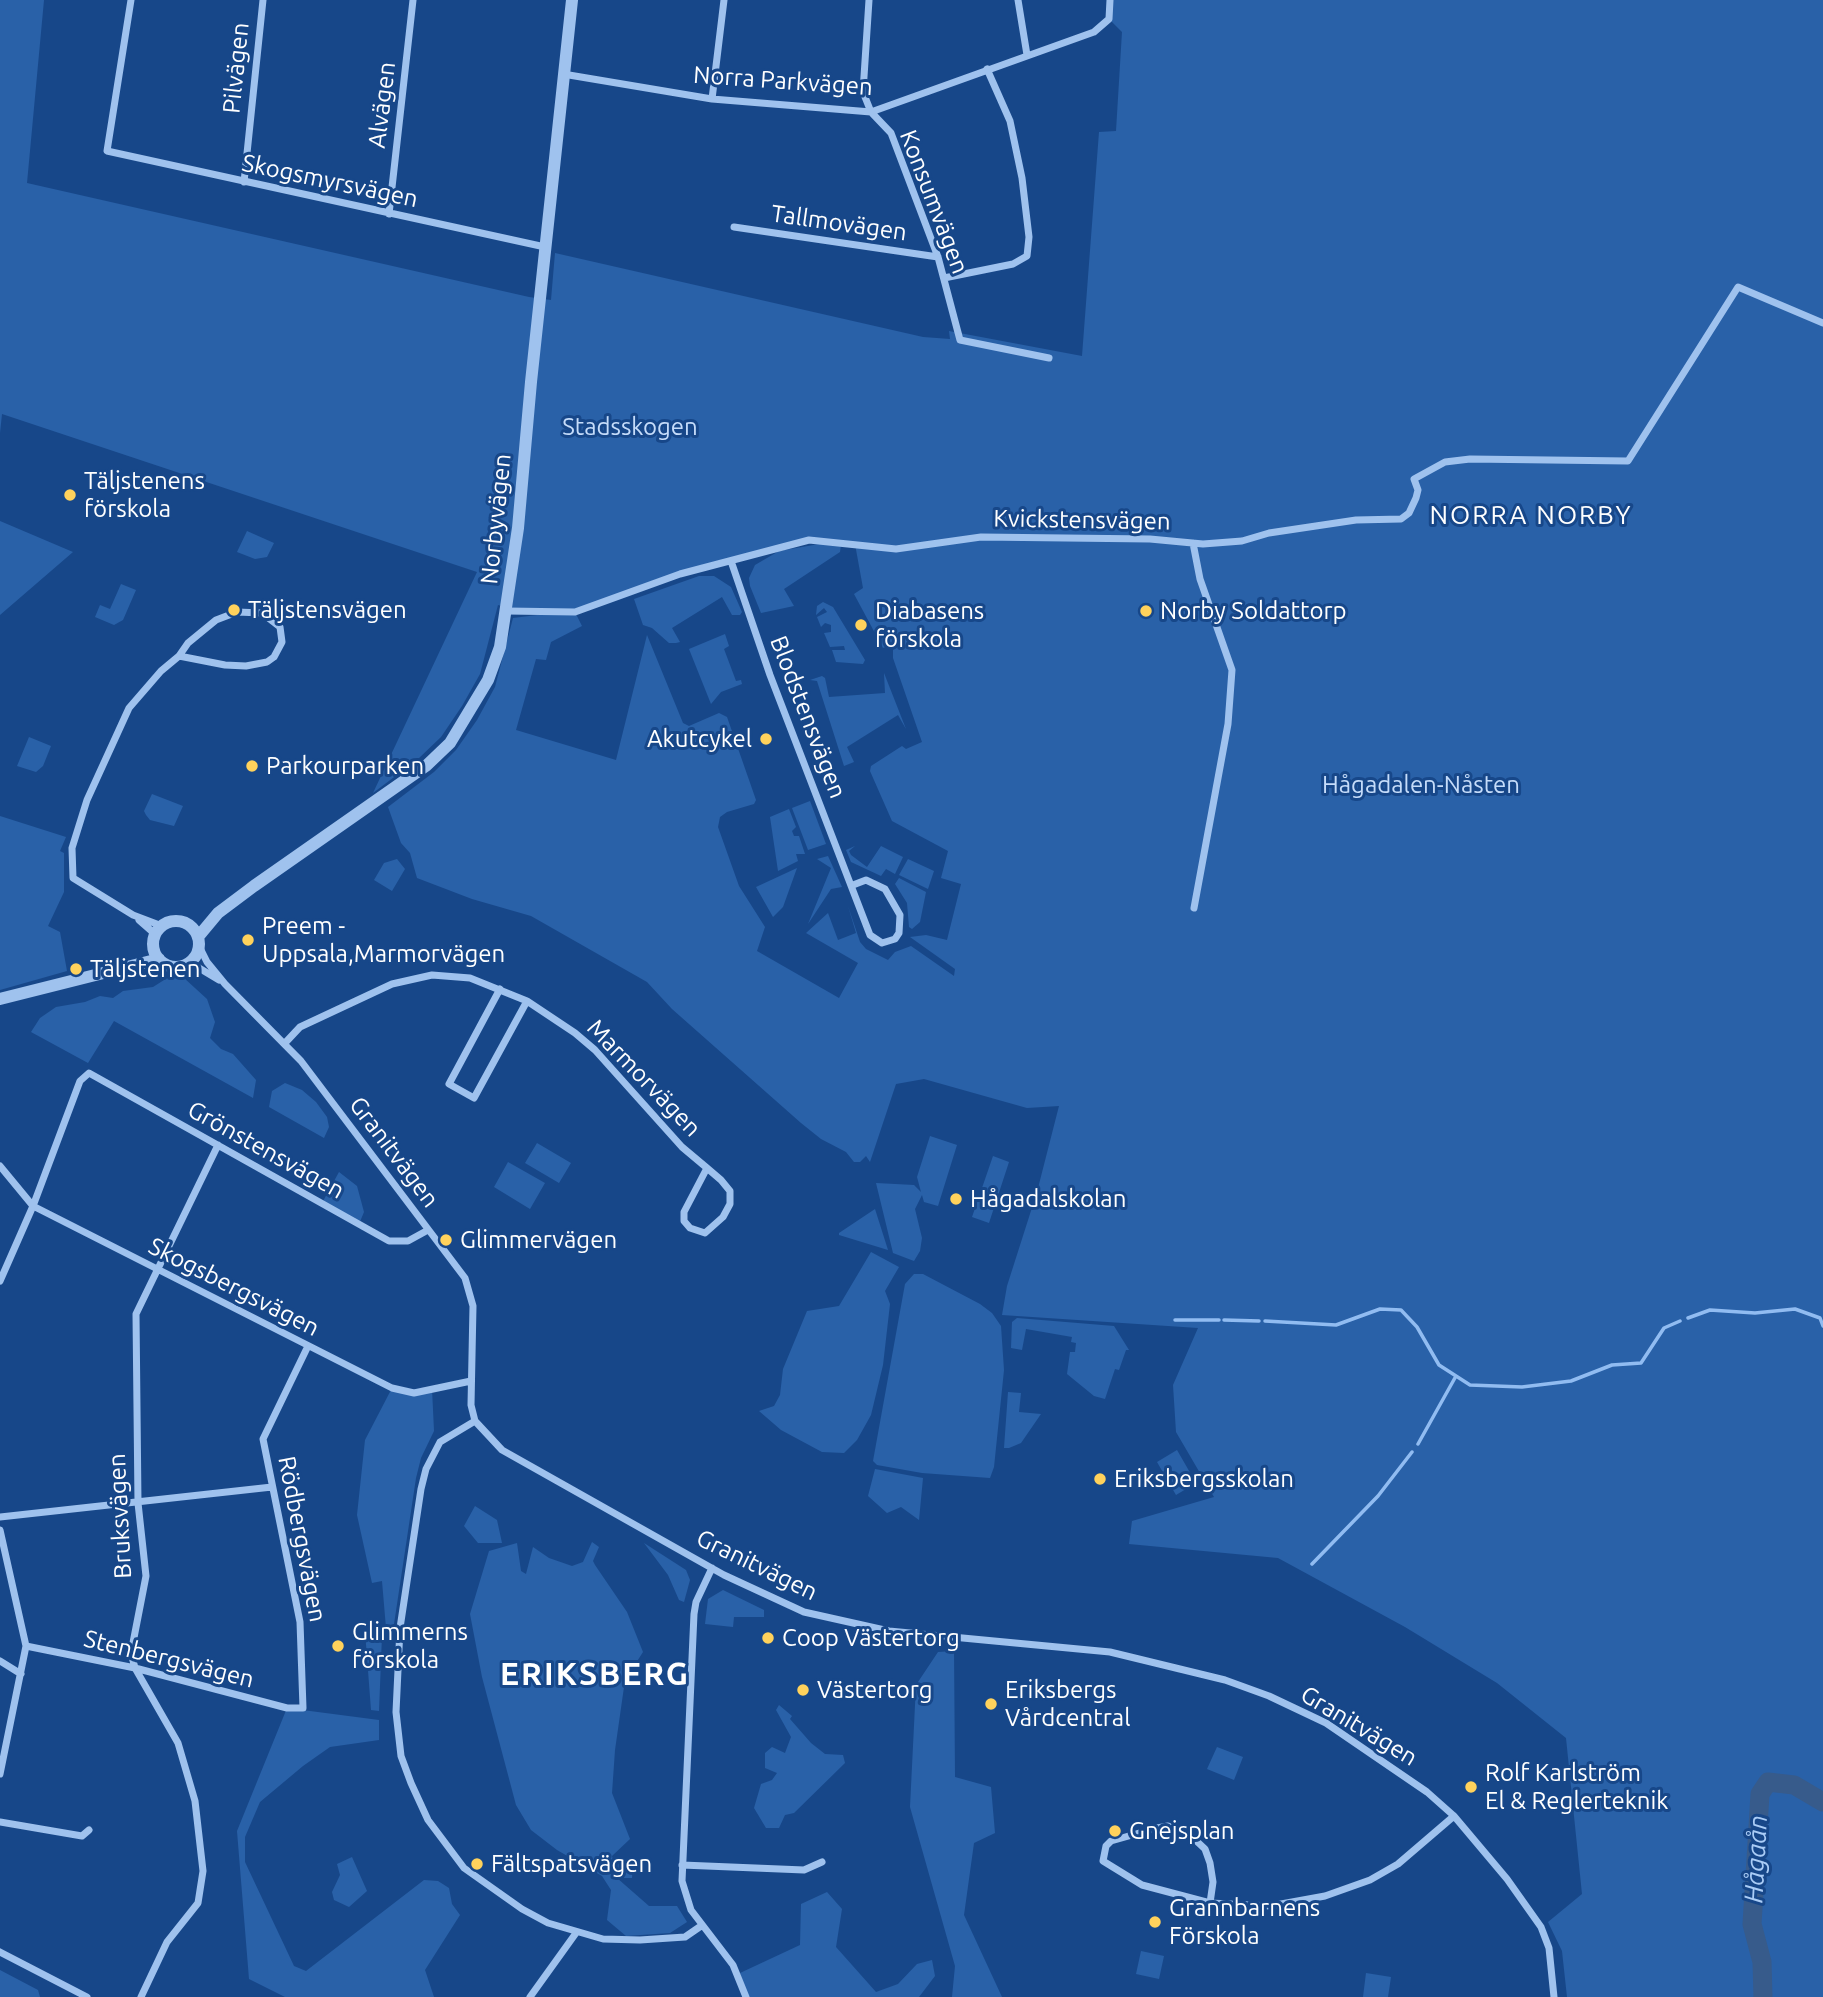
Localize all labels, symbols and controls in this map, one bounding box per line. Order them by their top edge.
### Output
street label: Pilvägen [217,21,255,115]
street label: Alvägen [362,60,402,150]
street label: Norra Parkvägen [692,60,874,102]
street label: Konsumvägen [893,126,975,278]
street label: Skogsmyrsvägen [239,148,421,214]
street label: Tallmovägen [769,199,909,247]
park label: Stadsskogen [562,413,698,441]
street label: Norbyvägen [475,452,517,586]
place label: Täljstenens förskola [84,467,205,523]
marker: Täljstenens förskola [62,487,78,503]
district label: NORRA NORBY [1431,499,1631,531]
street label: Kvickstensvägen [993,504,1171,536]
place label: Täljstensvägen [248,596,407,624]
place label: Diabasens förskola [875,597,984,653]
place label: Norby Soldattorp [1160,597,1347,625]
marker: Täljstensvägen [226,602,242,618]
marker: Norby Soldattorp [1138,603,1154,619]
marker: Diabasens förskola [853,617,869,633]
street label: Blodstensvägen [764,632,852,802]
place label: Akutcykel [647,725,752,753]
marker: Akutcykel [758,731,774,747]
place label: Parkourparken [266,752,424,780]
marker: Parkourparken [244,758,260,774]
park label: Hågadalen-Nåsten [1322,771,1520,799]
place label: Preem - Uppsala,Marmorvägen [262,912,505,968]
marker: Preem - Uppsala,Marmorvägen [240,932,256,948]
place label: Täljstenen [90,955,201,983]
marker: Täljstenen [68,961,84,977]
street label: Marmorvägen [581,1014,707,1142]
street label: Granitvägen [343,1091,445,1213]
street label: Grönstensvägen [183,1095,349,1205]
place label: Hågadalskolan [970,1185,1126,1213]
marker: Hågadalskolan [948,1191,964,1207]
place label: Glimmervägen [460,1226,617,1254]
street label: Skogsbergsvägen [144,1232,324,1342]
marker: Glimmervägen [438,1232,454,1248]
street label: Bruksvägen [102,1453,138,1579]
street label: Rödbergsvägen [272,1454,332,1624]
place label: Eriksbergsskolan [1114,1465,1294,1493]
marker: Eriksbergsskolan [1092,1471,1108,1487]
street label: Granitvägen [692,1523,822,1607]
place label: Glimmerns förskola [352,1618,468,1674]
street label: Stenbergsvägen [81,1624,257,1694]
place label: Coop Västertorg [782,1624,960,1652]
marker: Coop Västertorg [760,1630,776,1646]
marker: Glimmerns förskola [330,1638,346,1654]
district label: ERIKSBERG [501,1655,689,1693]
place label: Västertorg [817,1676,933,1704]
place label: Eriksbergs Vårdcentral [1005,1676,1130,1732]
street label: Granitvägen [1295,1680,1423,1772]
marker: Västertorg [795,1682,811,1698]
marker: Eriksbergs Vårdcentral [983,1696,999,1712]
place label: Rolf Karlström El & Reglerteknik [1485,1759,1668,1815]
marker: Rolf Karlström El & Reglerteknik [1463,1779,1479,1795]
water label: Hågaån [1738,1814,1774,1904]
place label: Gnejsplan [1129,1817,1235,1845]
marker: Gnejsplan [1107,1823,1123,1839]
place label: Fältspatsvägen [491,1850,652,1878]
marker: Fältspatsvägen [469,1856,485,1872]
place label: Grannbarnens Förskola [1169,1894,1320,1950]
marker: Grannbarnens Förskola [1147,1914,1163,1930]

